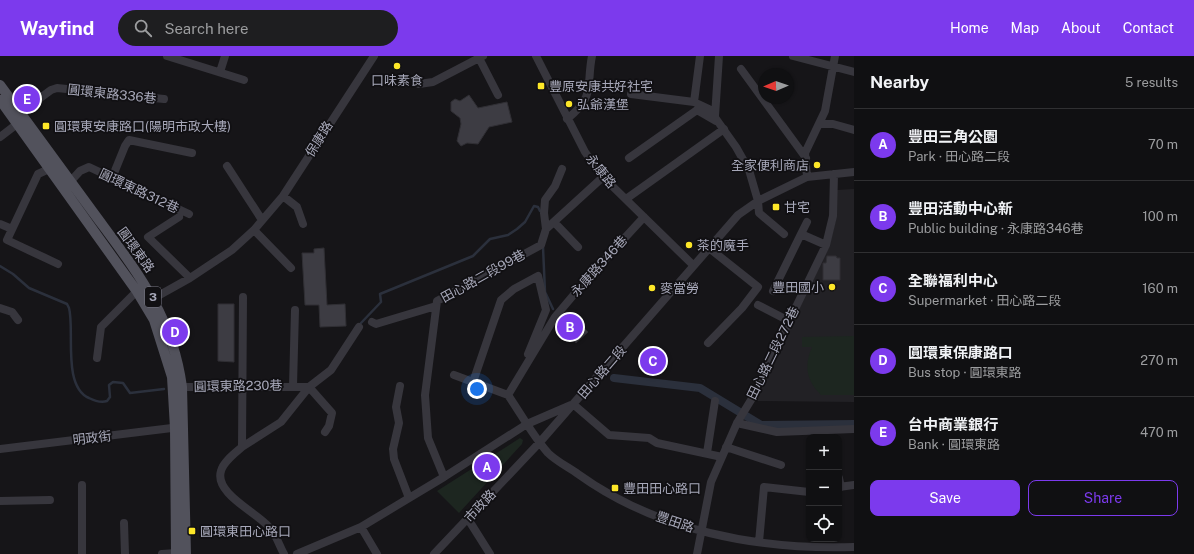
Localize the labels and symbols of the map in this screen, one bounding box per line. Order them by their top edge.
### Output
marker: 口味素食 [392,61,402,71]
north arrow [758,68,794,104]
place label: 口味素食 [371,73,423,88]
place label: 豐原安康共好社宅 [549,79,653,94]
marker: 豐原安康共好社宅 [536,81,546,91]
street label: 圓環東路336巷 [67,82,157,106]
pin: E [14,84,40,114]
place label: 弘爺漢堡 [577,97,629,112]
marker: 弘爺漢堡 [564,99,574,109]
street label: 保康路 [302,118,336,160]
place label: 圓環東安康路口(陽明市政大樓) [54,119,231,134]
marker: 圓環東安康路口(陽明市政大樓) [41,121,51,131]
street label: 永康路 [583,151,619,191]
place label: 全家便利商店 [731,158,809,173]
marker: 全家便利商店 [812,160,822,170]
street label: 圓環東路312巷 [97,166,181,216]
place label: 甘宅 [784,200,810,215]
marker: 甘宅 [771,202,781,212]
street label: 圓環東路 [115,225,157,275]
street label: 永康路346巷 [568,233,630,299]
place label: 茶的魔手 [697,238,749,253]
marker: 茶的魔手 [684,240,694,250]
street label: 田心路二段99巷 [438,247,528,305]
place label: 豐田國小 [772,280,824,295]
place label: 麥當勞 [660,281,699,296]
marker: 豐田國小 [827,282,837,292]
marker: 麥當勞 [647,283,657,293]
road number: 3 [145,287,161,307]
street label: 田心路二段272巷 [744,304,802,402]
pin: B [557,312,583,342]
pin: D [162,317,188,347]
street label: 田心路二段 [575,343,629,401]
pin: C [640,346,666,376]
street label: 圓環東路230巷 [193,378,283,394]
your location [467,379,487,399]
street label: 明政街 [72,428,112,448]
pin: A [474,452,500,482]
place label: 豐田田心路口 [623,481,701,496]
marker: 豐田田心路口 [610,483,620,493]
street label: 市政路 [461,487,499,525]
street label: 豐田路 [654,509,696,535]
place label: 圓環東田心路口 [200,524,291,539]
marker: 圓環東田心路口 [187,526,197,536]

